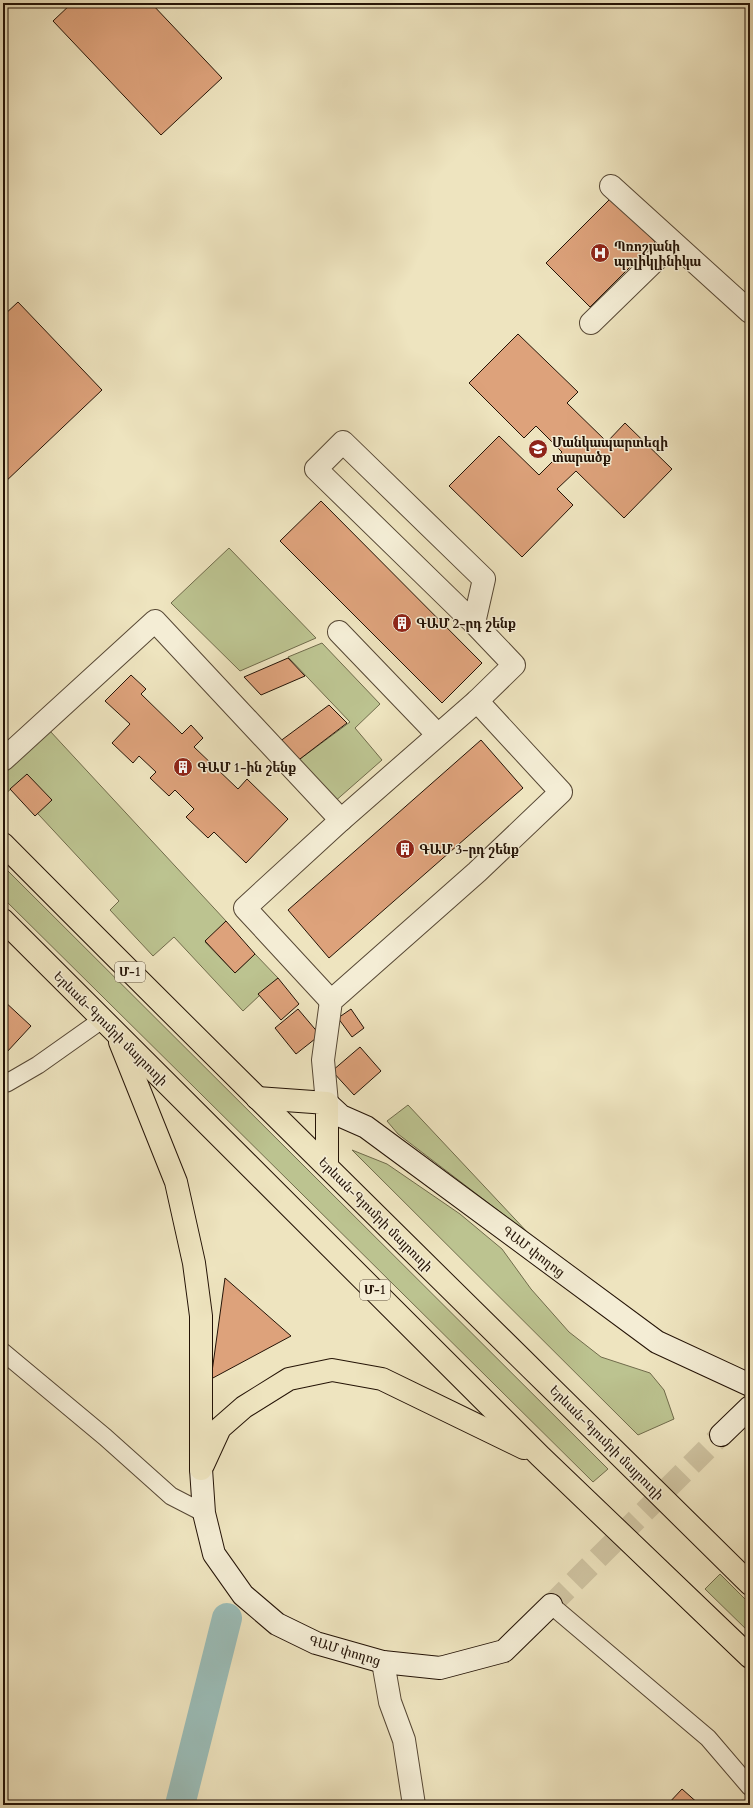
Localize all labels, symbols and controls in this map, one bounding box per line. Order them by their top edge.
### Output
place label: Պռոշյանի պոլիկլինիկա [614,238,702,271]
hospital icon: Պռոշյանի պոլիկլինիկա [589,242,611,264]
place label: Մանկապարտեզի տարածք [552,434,668,467]
school or university icon: Մանկապարտեզի տարածք [527,438,549,460]
building icon: ԳԱՄ 2-րդ շենք [391,612,413,634]
place label: ԳԱՄ 2-րդ շենք [416,615,516,633]
building icon: ԳԱՄ 1-ին շենք [172,756,194,778]
place label: ԳԱՄ 1-ին շենք [197,759,296,777]
building icon: ԳԱՄ 3-րդ շենք [394,838,416,860]
place label: ԳԱՄ 3-րդ շենք [419,841,519,859]
road number: Մ-1 [115,962,145,982]
street label: Երևան-Գյումրի մայրուղի [49,968,172,1090]
street label: Երևան-Գյումրի մայրուղի [314,1154,437,1276]
street label: ԳԱՄ փողոց [498,1222,569,1281]
road number: Մ-1 [360,1280,390,1300]
street label: Երևան-Գյումրի մայրուղի [545,1382,668,1504]
street label: ԳԱՄ փողոց [307,1631,383,1670]

